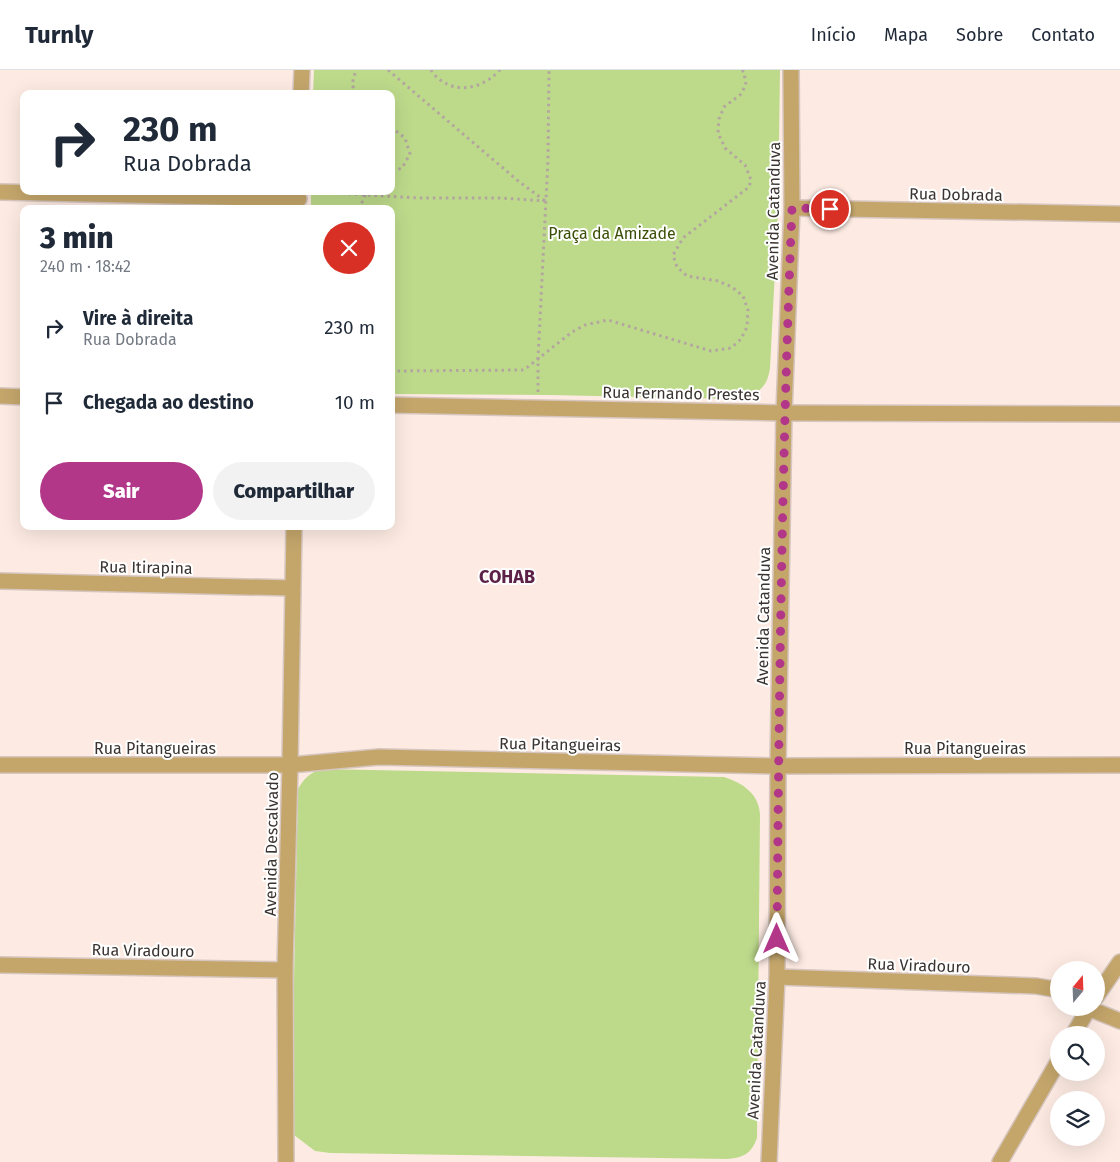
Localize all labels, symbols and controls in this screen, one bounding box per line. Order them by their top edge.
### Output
text: Turnly [25,21,94,49]
text: Início [811,24,856,46]
text: Mapa [884,24,928,46]
text: Sobre [956,24,1003,46]
text: Contato [1031,24,1095,46]
text: 230 m [123,108,217,150]
icon: right [40,110,105,175]
street label: Avenida Catanduva [763,142,784,280]
text: Rua Dobrada [123,150,252,177]
street label: Rua Dobrada [909,184,1003,205]
pin [809,188,851,230]
icon: arrive [816,195,844,223]
text: 3 min [40,220,114,256]
button: close [323,222,375,274]
park label: Praça da Amizade [548,224,676,244]
text: 240 m · 18:42 [40,257,131,276]
text: Vire à direita [83,307,193,330]
icon: right [40,314,68,342]
text: 230 m [324,316,375,339]
text: Rua Dobrada [83,330,177,349]
street label: Rua Fernando Prestes [602,383,760,404]
icon: arrive [40,389,68,417]
text: Chegada ao destino [83,391,254,414]
text: 10 m [335,391,375,414]
button: Sair [40,462,203,520]
button: Compartilhar [213,462,375,520]
street label: Avenida Catanduva [753,547,774,685]
street label: Rua Itirapina [99,557,193,578]
district label: COHAB [479,566,535,588]
street label: Rua Pitangueiras [499,734,621,755]
street label: Rua Pitangueiras [94,739,216,758]
street label: Rua Pitangueiras [904,739,1026,758]
street label: Avenida Descalvado [261,772,282,916]
position arrow [750,912,802,964]
street label: Rua Viradouro [91,940,195,961]
street label: Rua Viradouro [867,954,971,977]
north arrow [1050,961,1105,1016]
map controls [1050,961,1105,1146]
street label: Avenida Catanduva [743,980,770,1120]
button: search [1050,1026,1105,1081]
button: layers [1050,1091,1105,1146]

